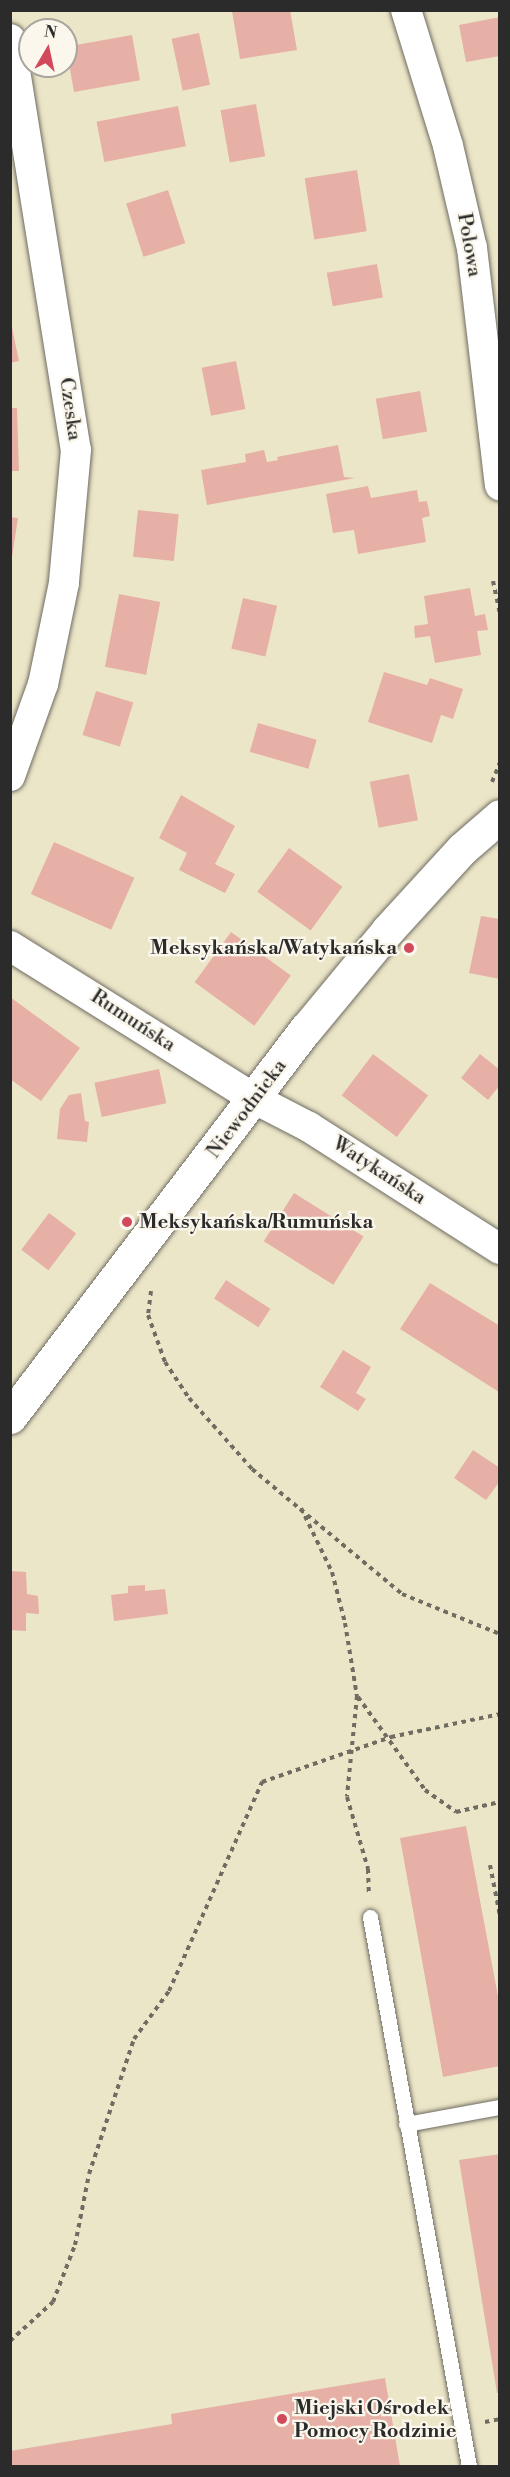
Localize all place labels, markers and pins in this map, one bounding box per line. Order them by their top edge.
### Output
place label: Meksykańska/Watykańska [150,936,397,960]
marker: Meksykańska/Watykańska [402,941,416,955]
place label: Meksykańska/Rumuńska [139,1210,373,1234]
marker: Meksykańska/Rumuńska [120,1215,134,1229]
place label: Miejski Ośrodek Pomocy Rodzinie [294,2396,456,2443]
marker: Miejski Ośrodek Pomocy Rodzinie [275,2412,289,2426]

